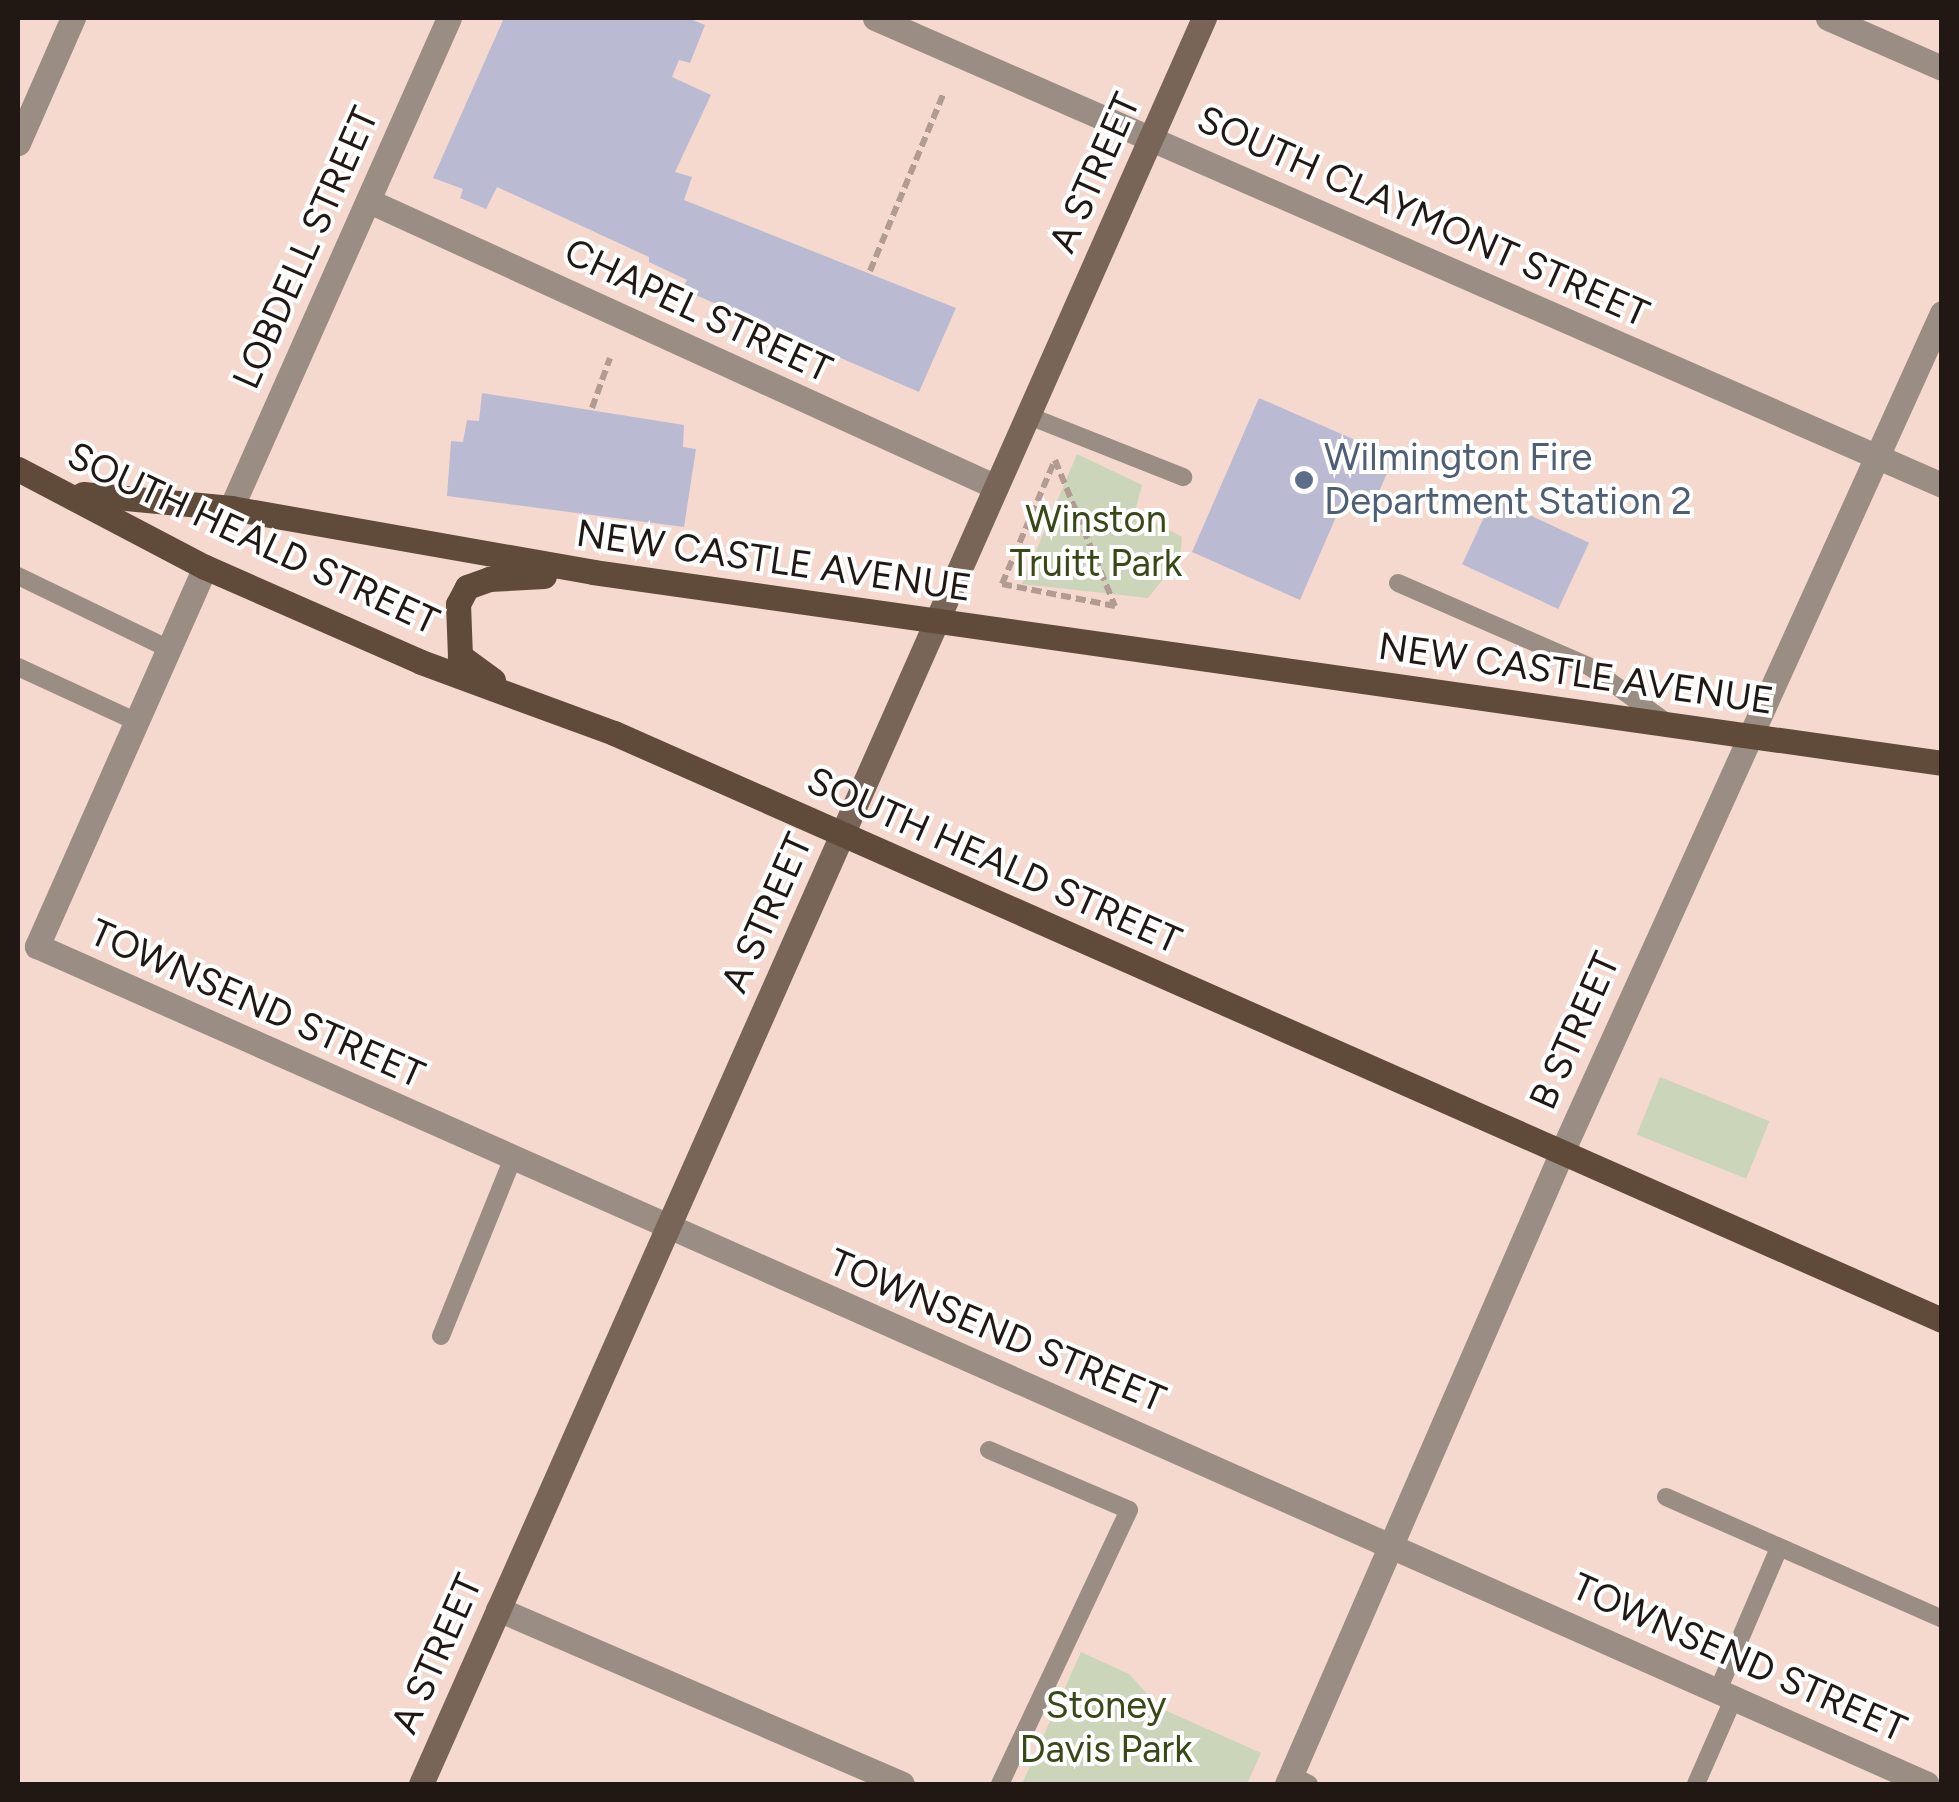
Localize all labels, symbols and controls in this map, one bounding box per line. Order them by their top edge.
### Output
street label: A STREET [1040,86,1150,260]
street label: SOUTH CLAYMONT STREET [1190,97,1656,337]
street label: LOBDELL STREET [223,100,389,396]
street label: CHAPEL STREET [557,229,839,393]
street label: SOUTH HEALD STREET [60,433,446,645]
place label: Wilmington Fire Department Station 2 [1324,435,1692,524]
marker: Wilmington Fire Department Station 2 [1293,469,1315,491]
park label: Winston Truitt Park [1010,497,1182,586]
street label: NEW CASTLE AVENUE [574,511,974,611]
street label: NEW CASTLE AVENUE [1376,624,1776,724]
street label: SOUTH HEALD STREET [800,758,1188,964]
street label: A STREET [712,826,822,1000]
street label: TOWNSEND STREET [83,910,431,1098]
street label: B STREET [1520,946,1630,1116]
street label: TOWNSEND STREET [822,1240,1172,1422]
street label: TOWNSEND STREET [1565,1564,1913,1752]
street label: A STREET [382,1567,492,1741]
park label: Stoney Davis Park [1019,1683,1193,1772]

